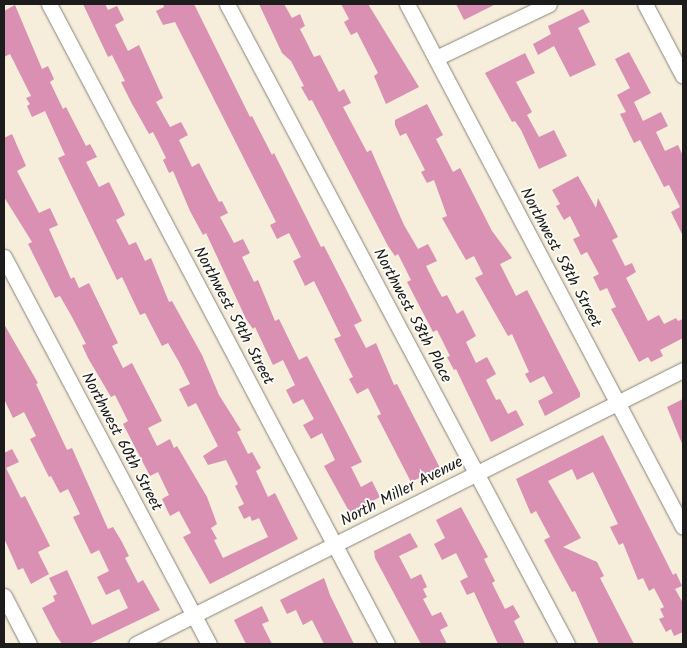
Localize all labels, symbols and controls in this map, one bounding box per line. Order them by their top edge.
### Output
street label: Northwest 58th Street [515,185,605,331]
street label: Northwest 59th Street [188,244,278,388]
street label: Northwest 58th Place [368,246,456,386]
street label: Northwest 60th Street [76,369,166,515]
street label: North Miller Avenue [338,453,466,531]

